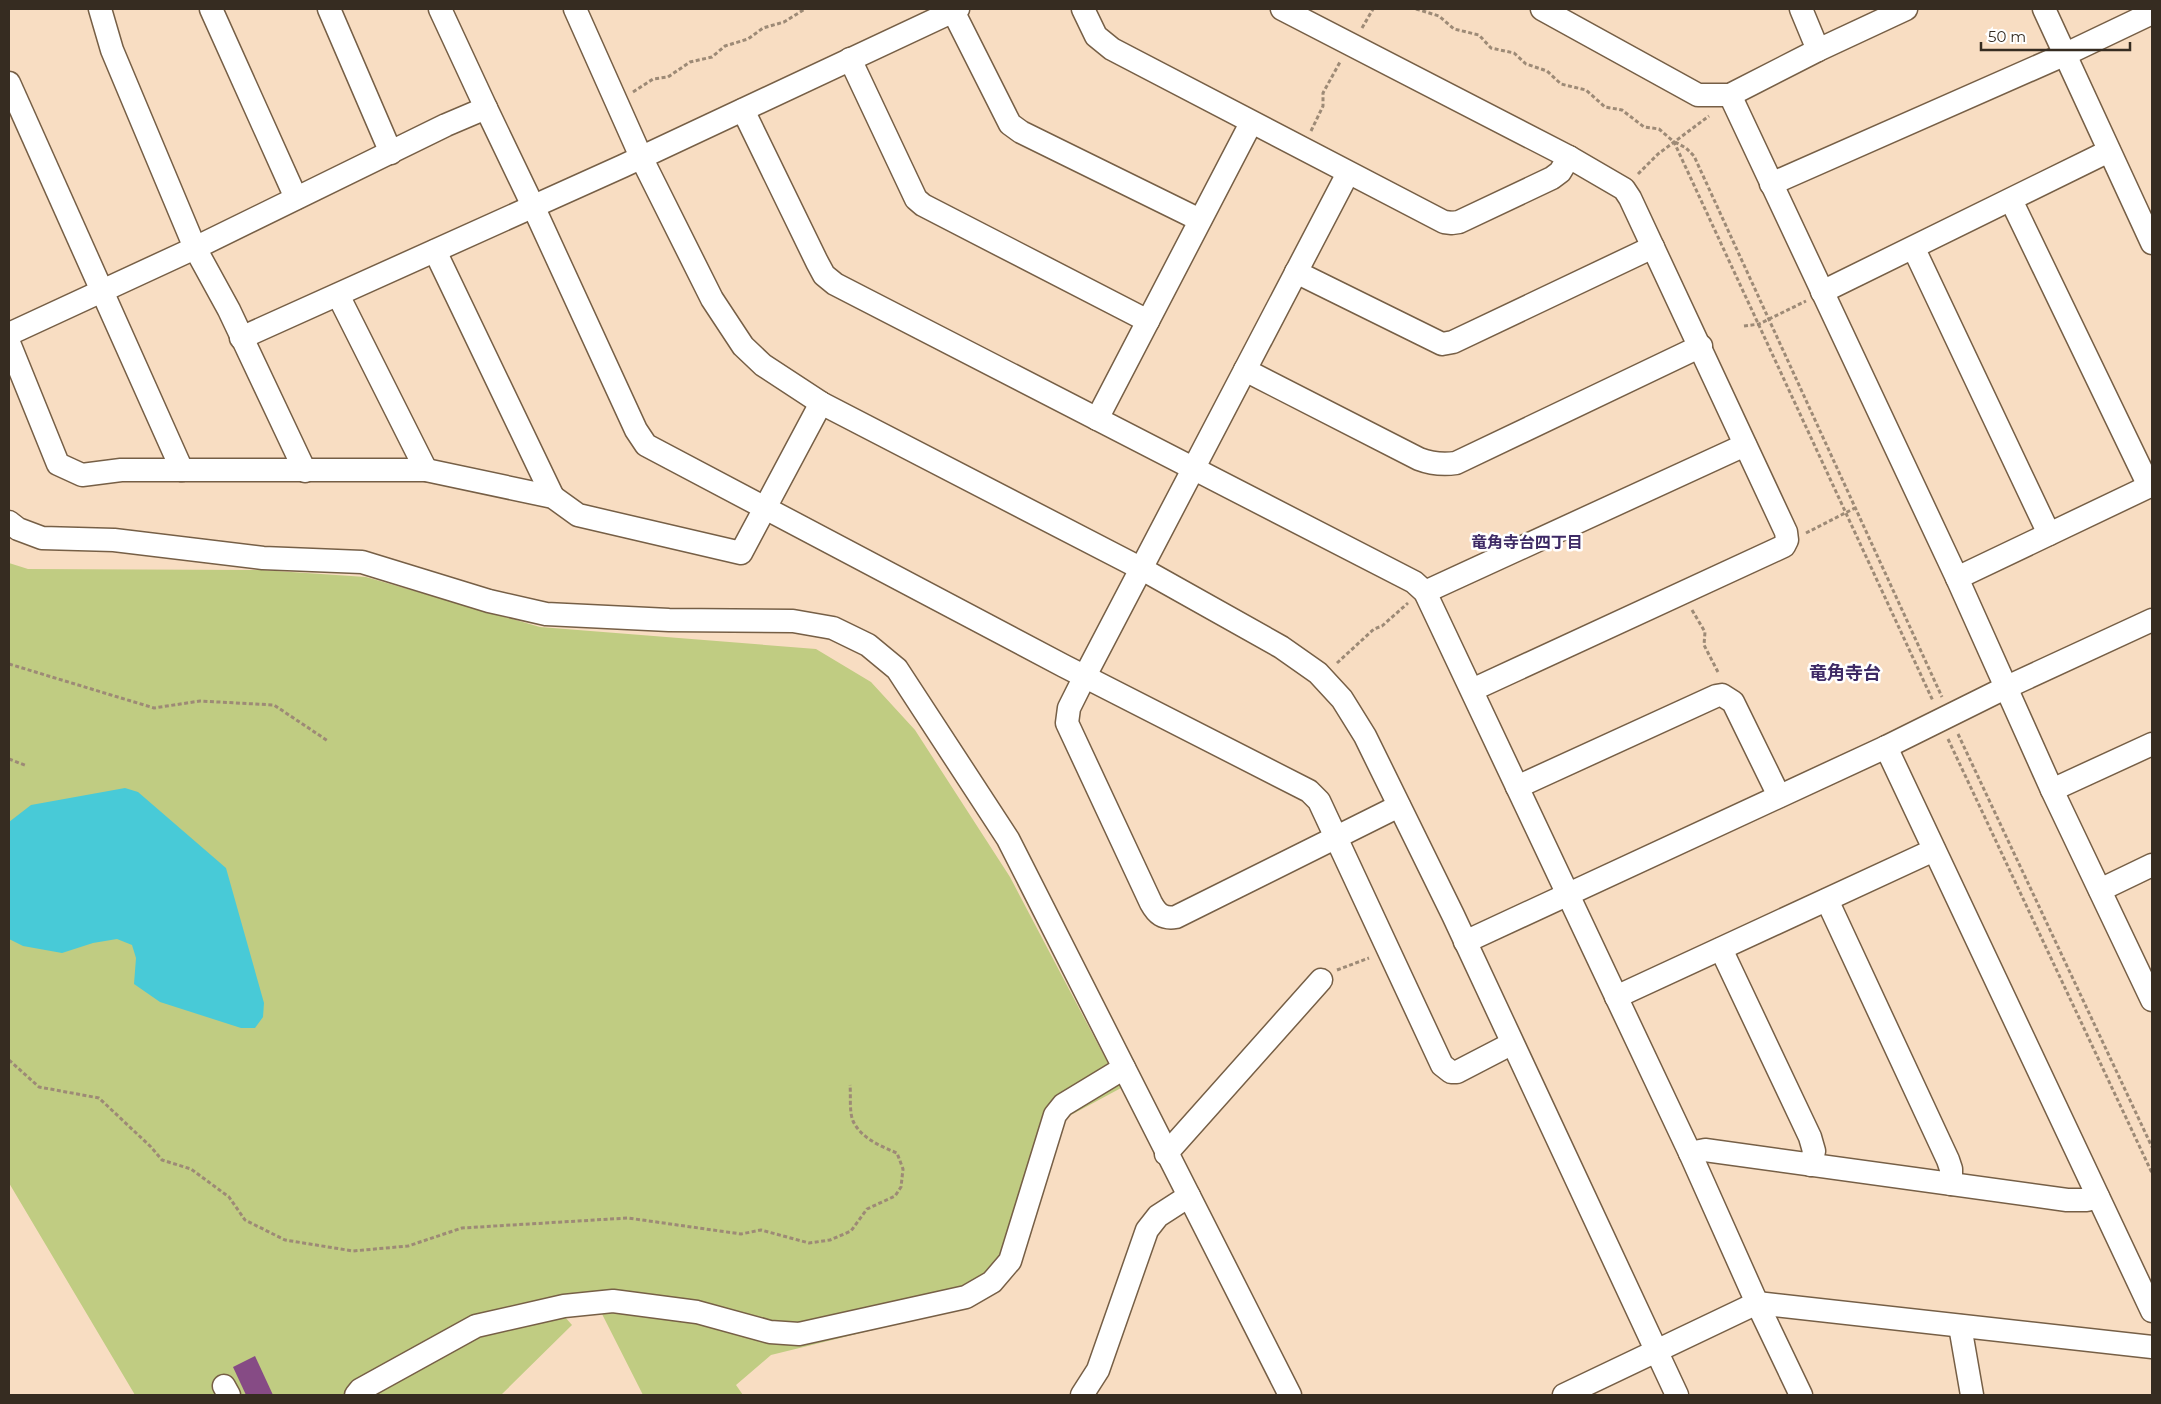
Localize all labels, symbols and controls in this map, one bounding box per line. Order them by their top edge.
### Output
scale bar [1981,20,2130,52]
text: 50 m [1988,27,2026,46]
district label: 竜角寺台四丁目 [1471,533,1583,552]
district label: 竜角寺台 [1809,662,1881,684]

